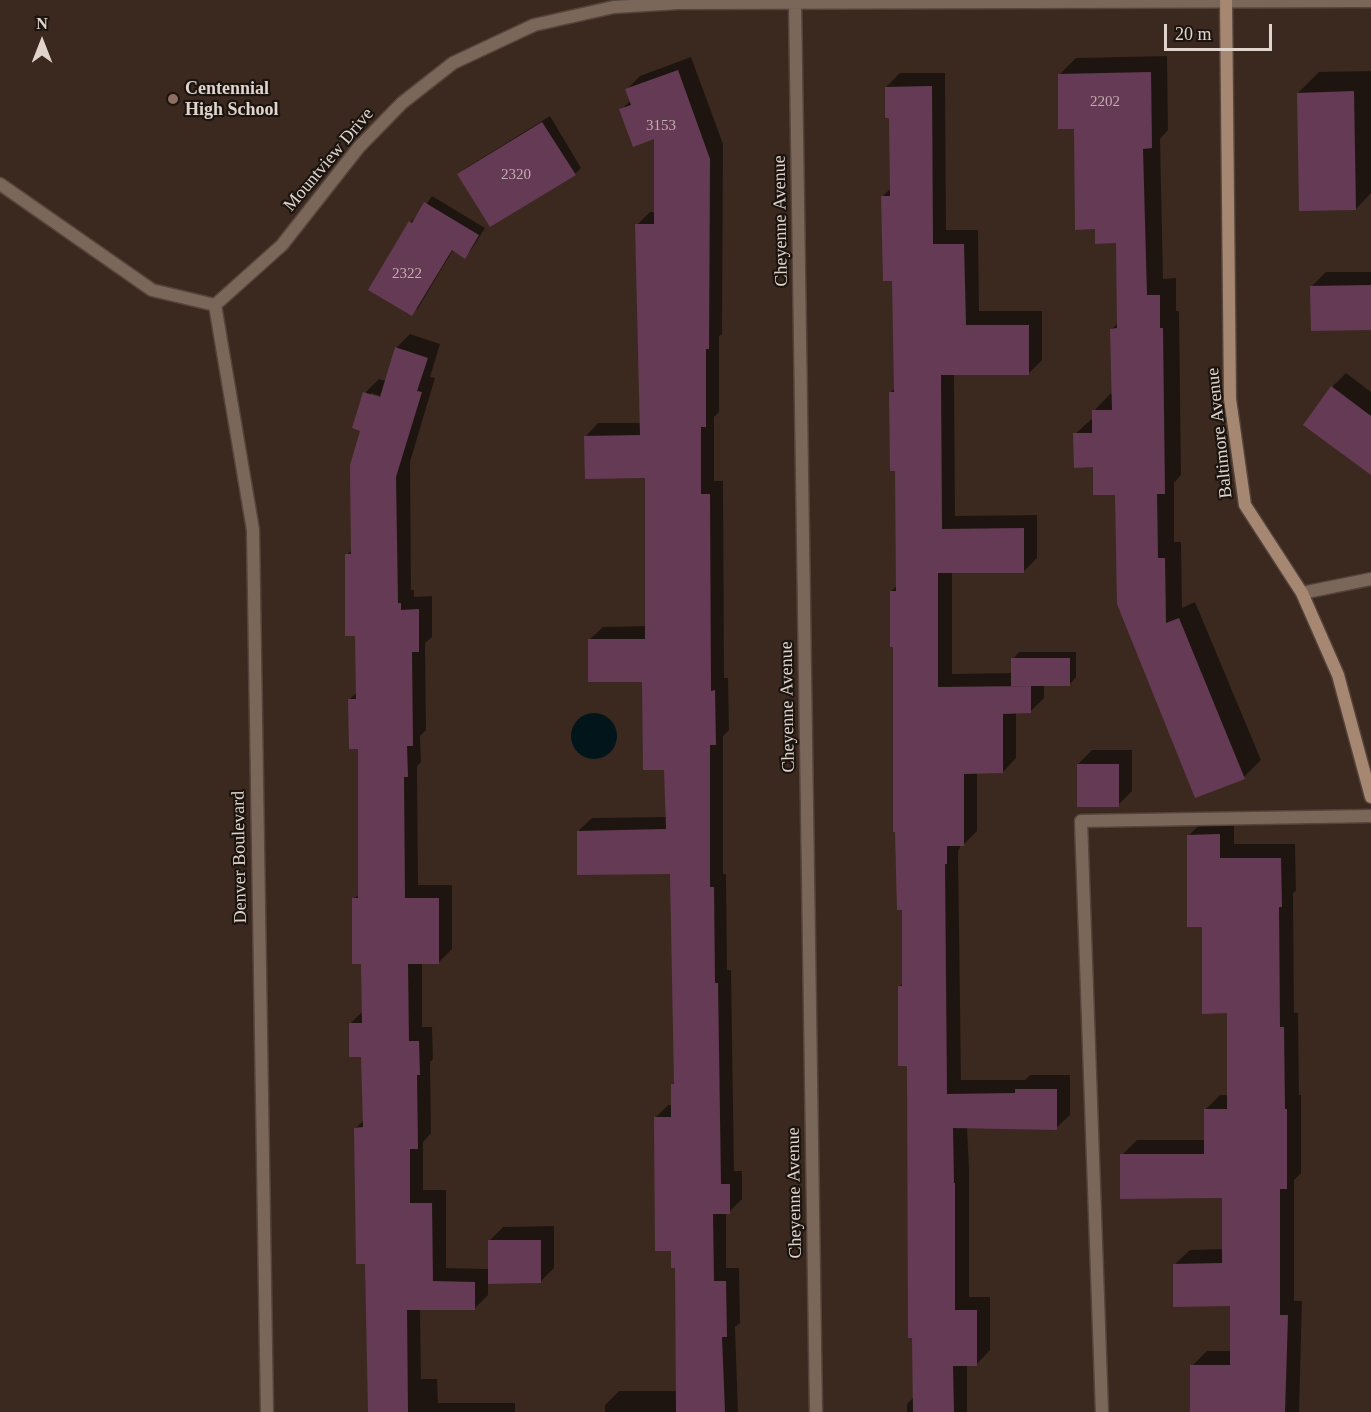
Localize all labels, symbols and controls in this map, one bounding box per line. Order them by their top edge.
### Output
north arrow [12,12,72,72]
scale bar [1167,12,1275,50]
text: N [36,15,48,32]
text: 20 m [1175,24,1212,44]
place label: Centennial High School [185,78,279,121]
marker: Centennial High School [166,92,180,106]
house number: 2202 [1090,93,1120,111]
street label: Mountview Drive [279,104,379,216]
house number: 3153 [646,117,676,135]
street label: Cheyenne Avenue [769,155,793,287]
house number: 2320 [501,166,531,184]
house number: 2322 [392,265,422,283]
street label: Baltimore Avenue [1202,367,1238,499]
street label: Cheyenne Avenue [776,641,800,773]
street label: Denver Boulevard [228,791,252,923]
street label: Cheyenne Avenue [783,1127,807,1259]

